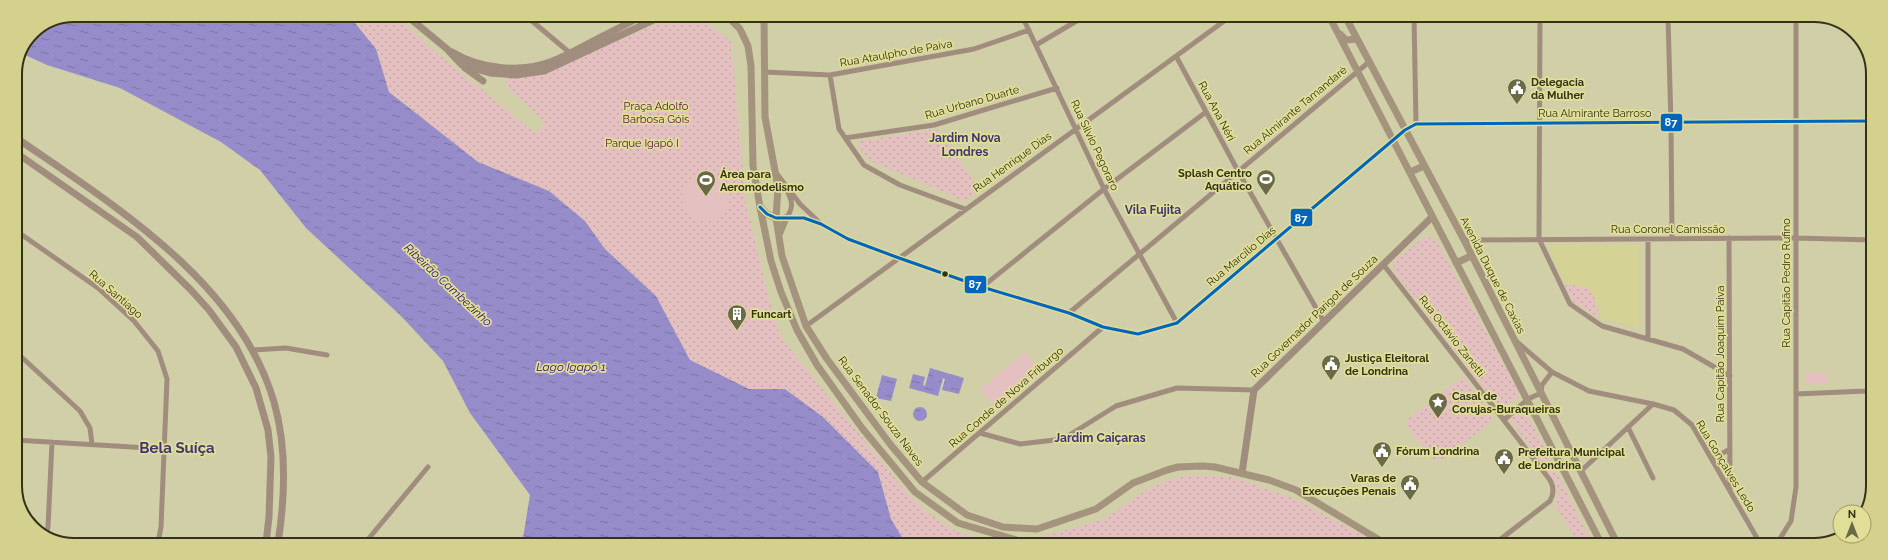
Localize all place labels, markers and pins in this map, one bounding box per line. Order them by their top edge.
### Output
place label: Delegacia da Mulher [1531,76,1585,102]
public building icon: Delegacia da Mulher [1506,77,1528,105]
place label: Área para Aeromodelismo [720,167,804,194]
place label: Splash Centro Aquático [1178,167,1252,193]
sports icon: Splash Centro Aquático [1255,168,1277,196]
sports icon: Área para Aeromodelismo [695,169,717,197]
unlabelled marker [940,269,950,279]
building icon: Funcart [726,303,748,331]
place label: Funcart [751,308,792,321]
place label: Justiça Eleitoral de Londrina [1345,352,1430,378]
public building icon: Justiça Eleitoral de Londrina [1320,353,1342,381]
place label: Casal de Corujas-Buraqueiras [1452,390,1561,416]
place icon: Casal de Corujas-Buraqueiras [1427,391,1449,419]
public building icon: Fórum Londrina [1371,440,1393,468]
place label: Fórum Londrina [1396,445,1479,458]
place label: Prefeitura Municipal de Londrina [1518,446,1625,472]
public building icon: Prefeitura Municipal de Londrina [1493,447,1515,475]
place label: Varas de Execuções Penais [1302,472,1397,498]
public building icon: Varas de Execuções Penais [1399,473,1421,501]

